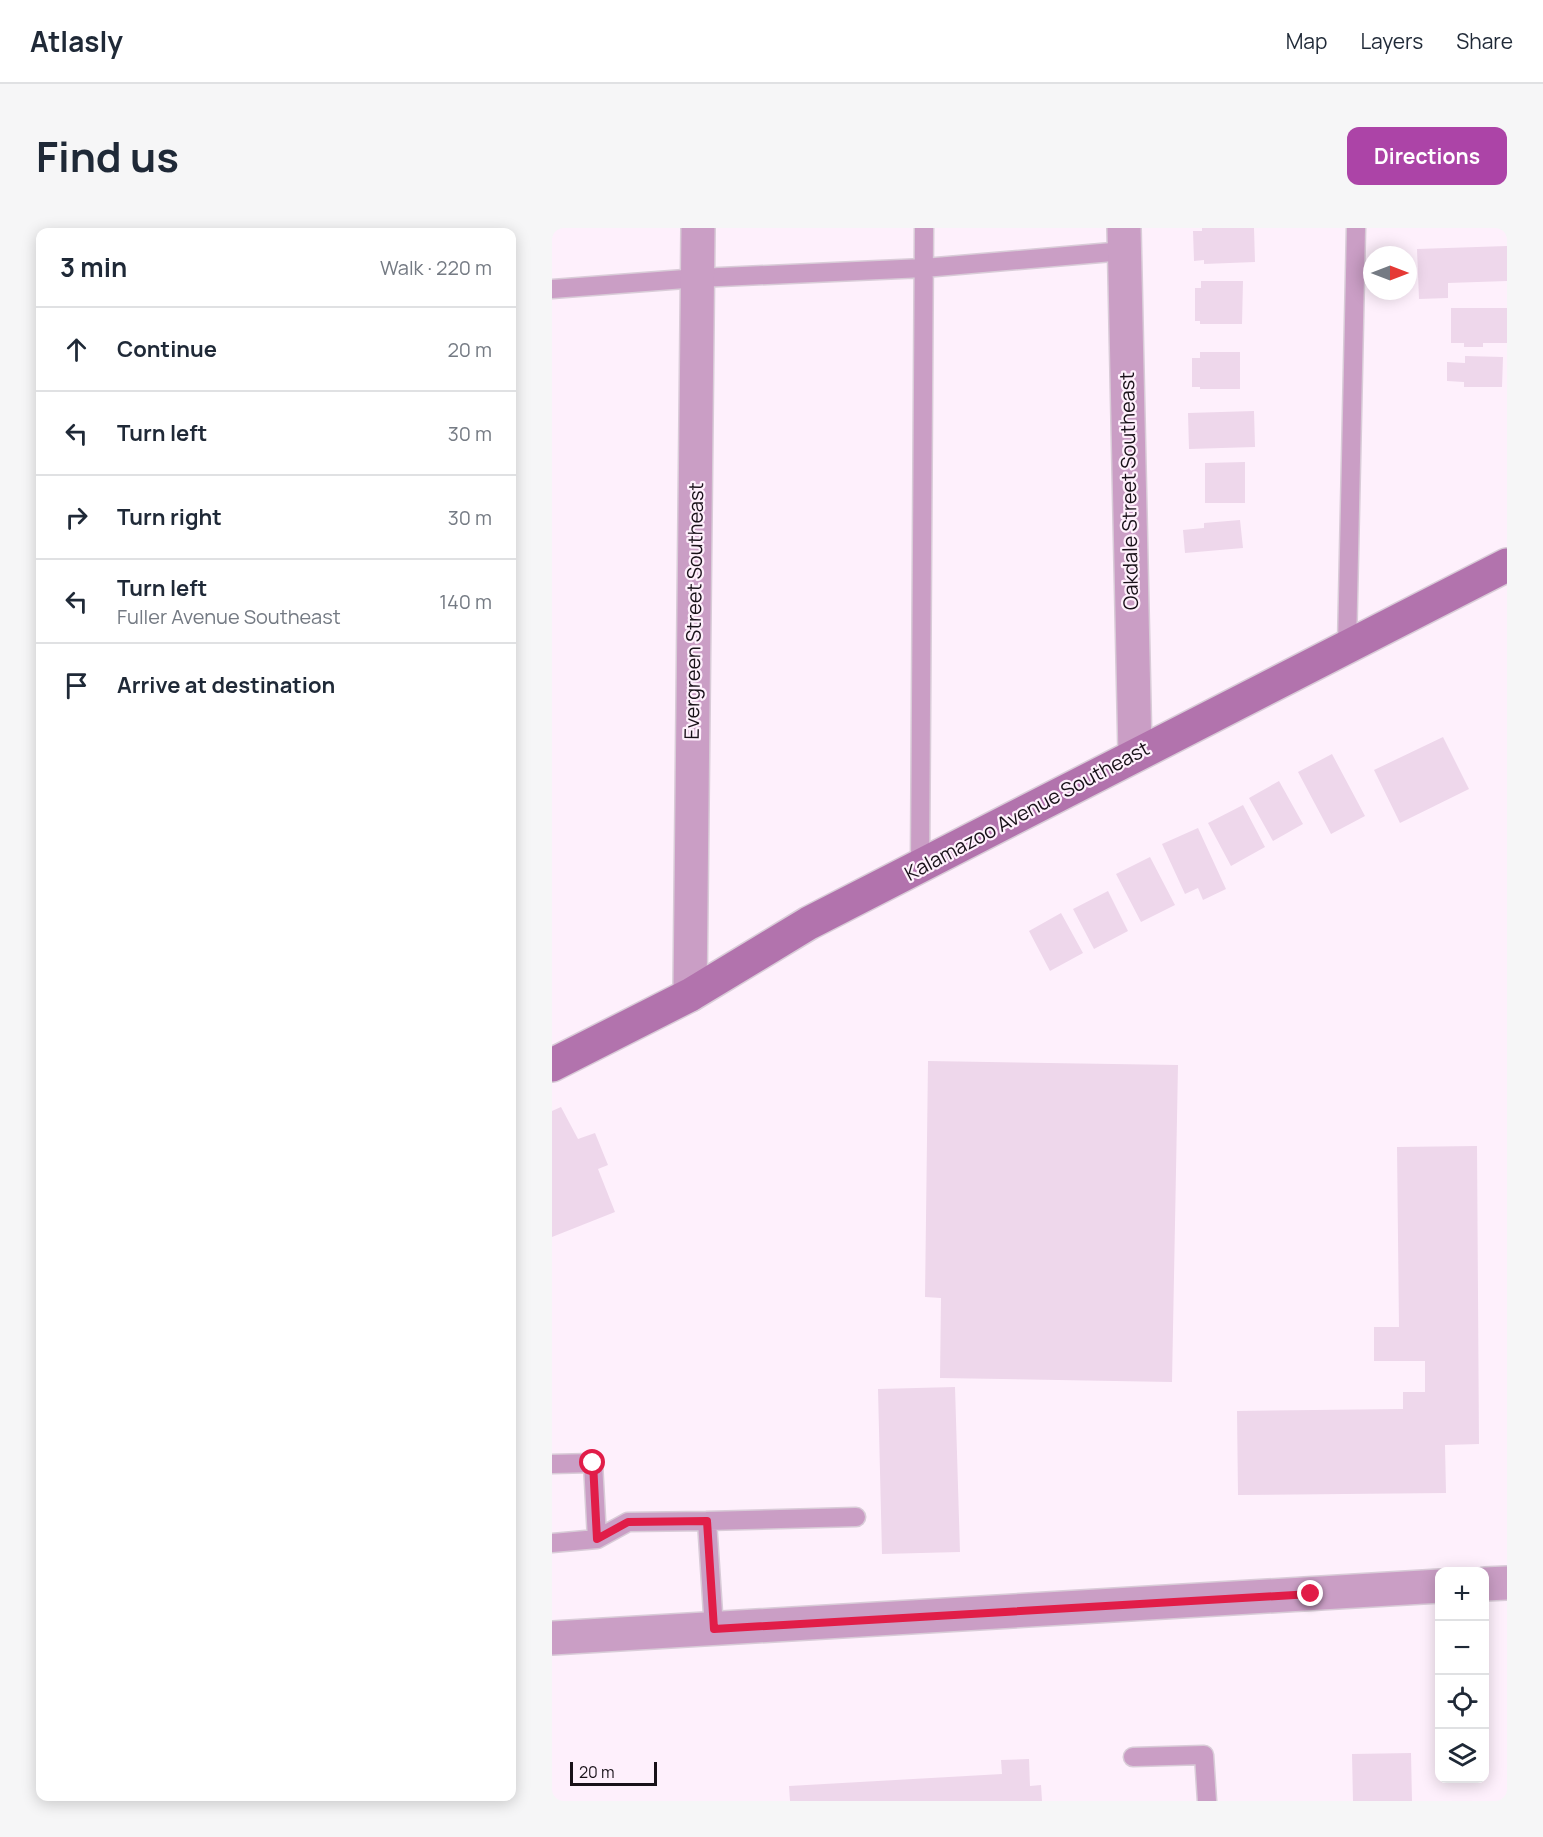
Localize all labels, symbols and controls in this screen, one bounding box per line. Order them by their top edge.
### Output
text: Atlasly [30,22,123,60]
text: Map [1286,27,1327,55]
text: Layers [1360,27,1423,55]
text: Share [1456,27,1513,55]
text: Find us [36,127,179,185]
button: Directions [1347,127,1507,185]
north arrow [1363,246,1417,300]
text: 3 min [60,249,127,285]
text: Walk · 220 m [380,254,492,281]
icon: ahead [60,333,93,366]
text: Continue [117,334,217,364]
text: 20 m [447,336,492,363]
street label: Oakdale Street Southeast [1113,372,1144,610]
icon: left [60,417,93,450]
text: Turn left [117,418,207,448]
text: 30 m [448,420,492,447]
street label: Evergreen Street Southeast [678,482,709,740]
icon: right [60,501,93,534]
text: Turn right [117,502,222,532]
text: 30 m [448,504,492,531]
text: Turn left [117,573,207,603]
icon: left [60,585,93,618]
text: 140 m [439,588,492,615]
text: Fuller Avenue Southeast [117,603,341,630]
icon: arrive [60,669,93,702]
text: Arrive at destination [117,670,335,700]
street label: Kalamazoo Avenue Southeast [900,734,1154,887]
route start [579,1449,605,1475]
map controls [1435,1567,1489,1783]
button: + [1435,1567,1489,1621]
route end [1297,1580,1323,1606]
button: − [1435,1621,1489,1675]
button: locate [1435,1675,1489,1729]
button: layers [1435,1729,1489,1783]
scale bar [570,1759,657,1786]
text: 20 m [579,1761,615,1783]

